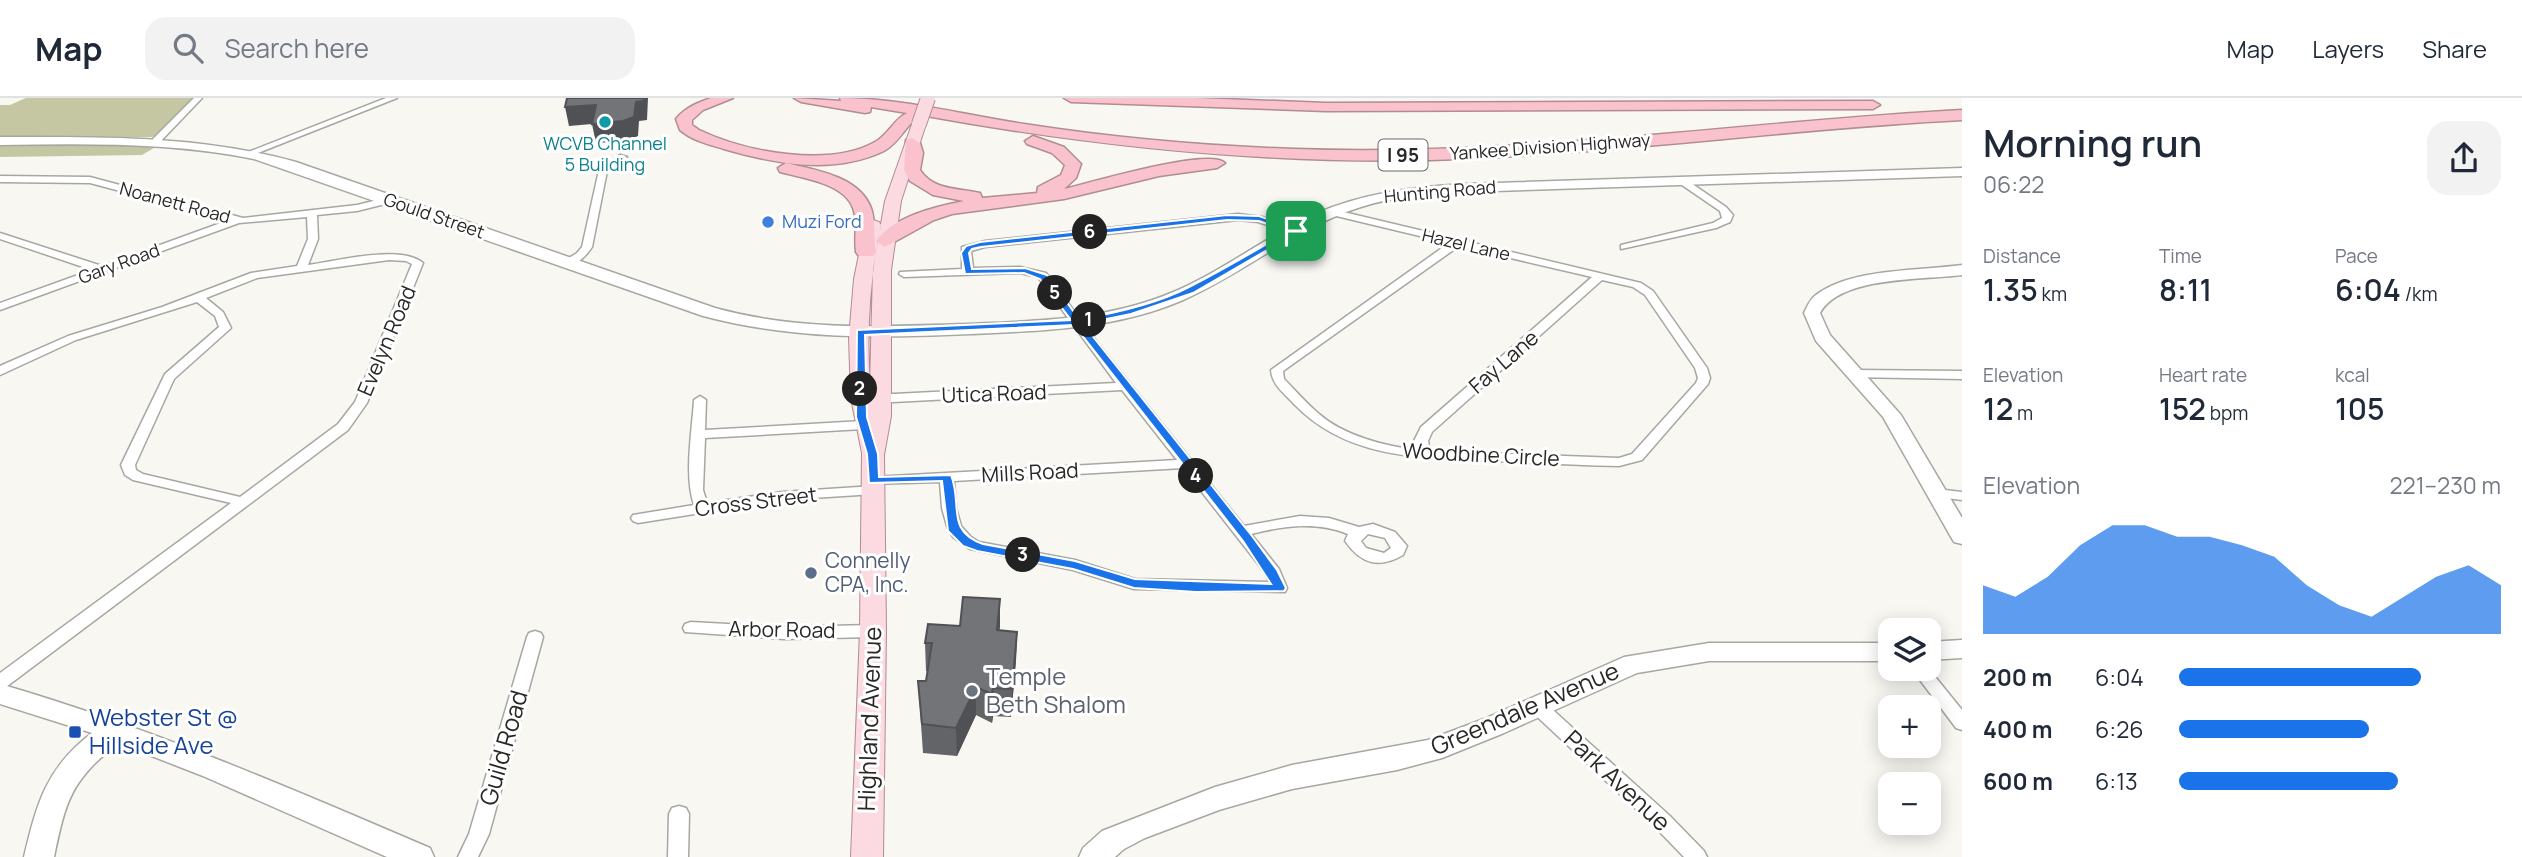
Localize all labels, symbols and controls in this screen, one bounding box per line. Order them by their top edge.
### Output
search box [145,17,635,80]
text: Map [35,26,103,71]
icon: search [169,29,207,67]
text: Search here [225,30,369,66]
text: Map [2227,32,2274,65]
text: Layers [2312,32,2384,65]
text: Share [2422,32,2487,65]
marker: WCVB Channel 5 Building [597,114,613,130]
text: Morning run [1983,116,2202,168]
button: share [2427,121,2501,195]
street label: Yankee Division Highway [1449,127,1652,165]
place label: WCVB Channel 5 Building [543,131,667,176]
road number: I 95 [1378,139,1428,170]
text: 06:22 [1983,168,2044,200]
street label: Hunting Road [1383,174,1497,208]
street label: Noanett Road [117,176,233,228]
street label: Gould Street [381,187,488,244]
pin [1266,201,1326,261]
place label: Muzi Ford [782,209,862,233]
icon: arrive [1277,212,1315,250]
marker: Muzi Ford [760,214,776,230]
pin: 6 [1072,214,1108,250]
text: 6 [1084,218,1095,244]
street label: Hazel Lane [1420,222,1513,266]
street label: Gary Road [75,237,163,289]
text: Distance [1983,243,2061,269]
text: Time [2159,243,2202,269]
text: Pace [2335,243,2378,269]
text: 1.35 [1983,269,2038,310]
text: 8:11 [2159,269,2212,310]
text: 6:04 [2335,269,2401,310]
pin: 5 [1038,276,1072,310]
text: 5 [1049,279,1060,305]
street label: Evelyn Road [350,281,422,400]
text: km [2038,281,2067,307]
text: /km [2401,281,2438,307]
pin: 1 [1072,302,1106,338]
text: 1 [1084,306,1093,332]
street label: Fay Lane [1463,323,1544,399]
text: Elevation [1983,362,2063,388]
text: Heart rate [2159,362,2247,388]
text: kcal [2335,362,2370,388]
pin: 2 [842,372,878,406]
text: 2 [854,375,865,401]
street label: Utica Road [941,377,1047,409]
text: 12 [1983,388,2013,429]
text: 152 [2159,388,2206,429]
text: 105 [2335,388,2384,429]
text: m [2013,400,2033,426]
text: bpm [2206,400,2248,426]
street label: Woodbine Circle [1402,436,1561,472]
street label: Mills Road [981,455,1079,489]
pin: 4 [1178,458,1214,494]
text: 4 [1190,462,1201,488]
text: Elevation [1983,469,2080,501]
text: 221–230 m [2389,469,2501,501]
street label: Cross Street [693,480,818,522]
pin: 3 [1006,538,1040,573]
text: 3 [1017,541,1028,567]
place label: Connelly CPA, Inc. [825,546,910,598]
marker: Connelly CPA, Inc. [803,565,819,581]
street label: Arbor Road [728,614,836,644]
map controls [1878,618,1941,835]
button: layers [1878,618,1941,681]
street label: Highland Avenue [849,626,888,812]
street label: Greendale Avenue [1425,653,1624,762]
place label: Temple Beth Shalom [986,659,1126,720]
text: 200 m [1983,661,2052,693]
text: 6:04 [2095,661,2144,693]
marker: Temple Beth Shalom [964,683,980,699]
street label: Guild Road [470,686,535,809]
button: + [1878,695,1941,758]
place label: Webster St @ Hillside Ave [89,700,238,761]
text: 400 m [1983,713,2053,745]
text: 6:26 [2095,713,2144,745]
street label: Park Avenue [1557,722,1679,838]
marker: Webster St @ Hillside Ave [67,724,83,740]
text: 600 m [1983,765,2053,797]
text: 6:13 [2095,765,2138,797]
button: − [1878,772,1941,835]

